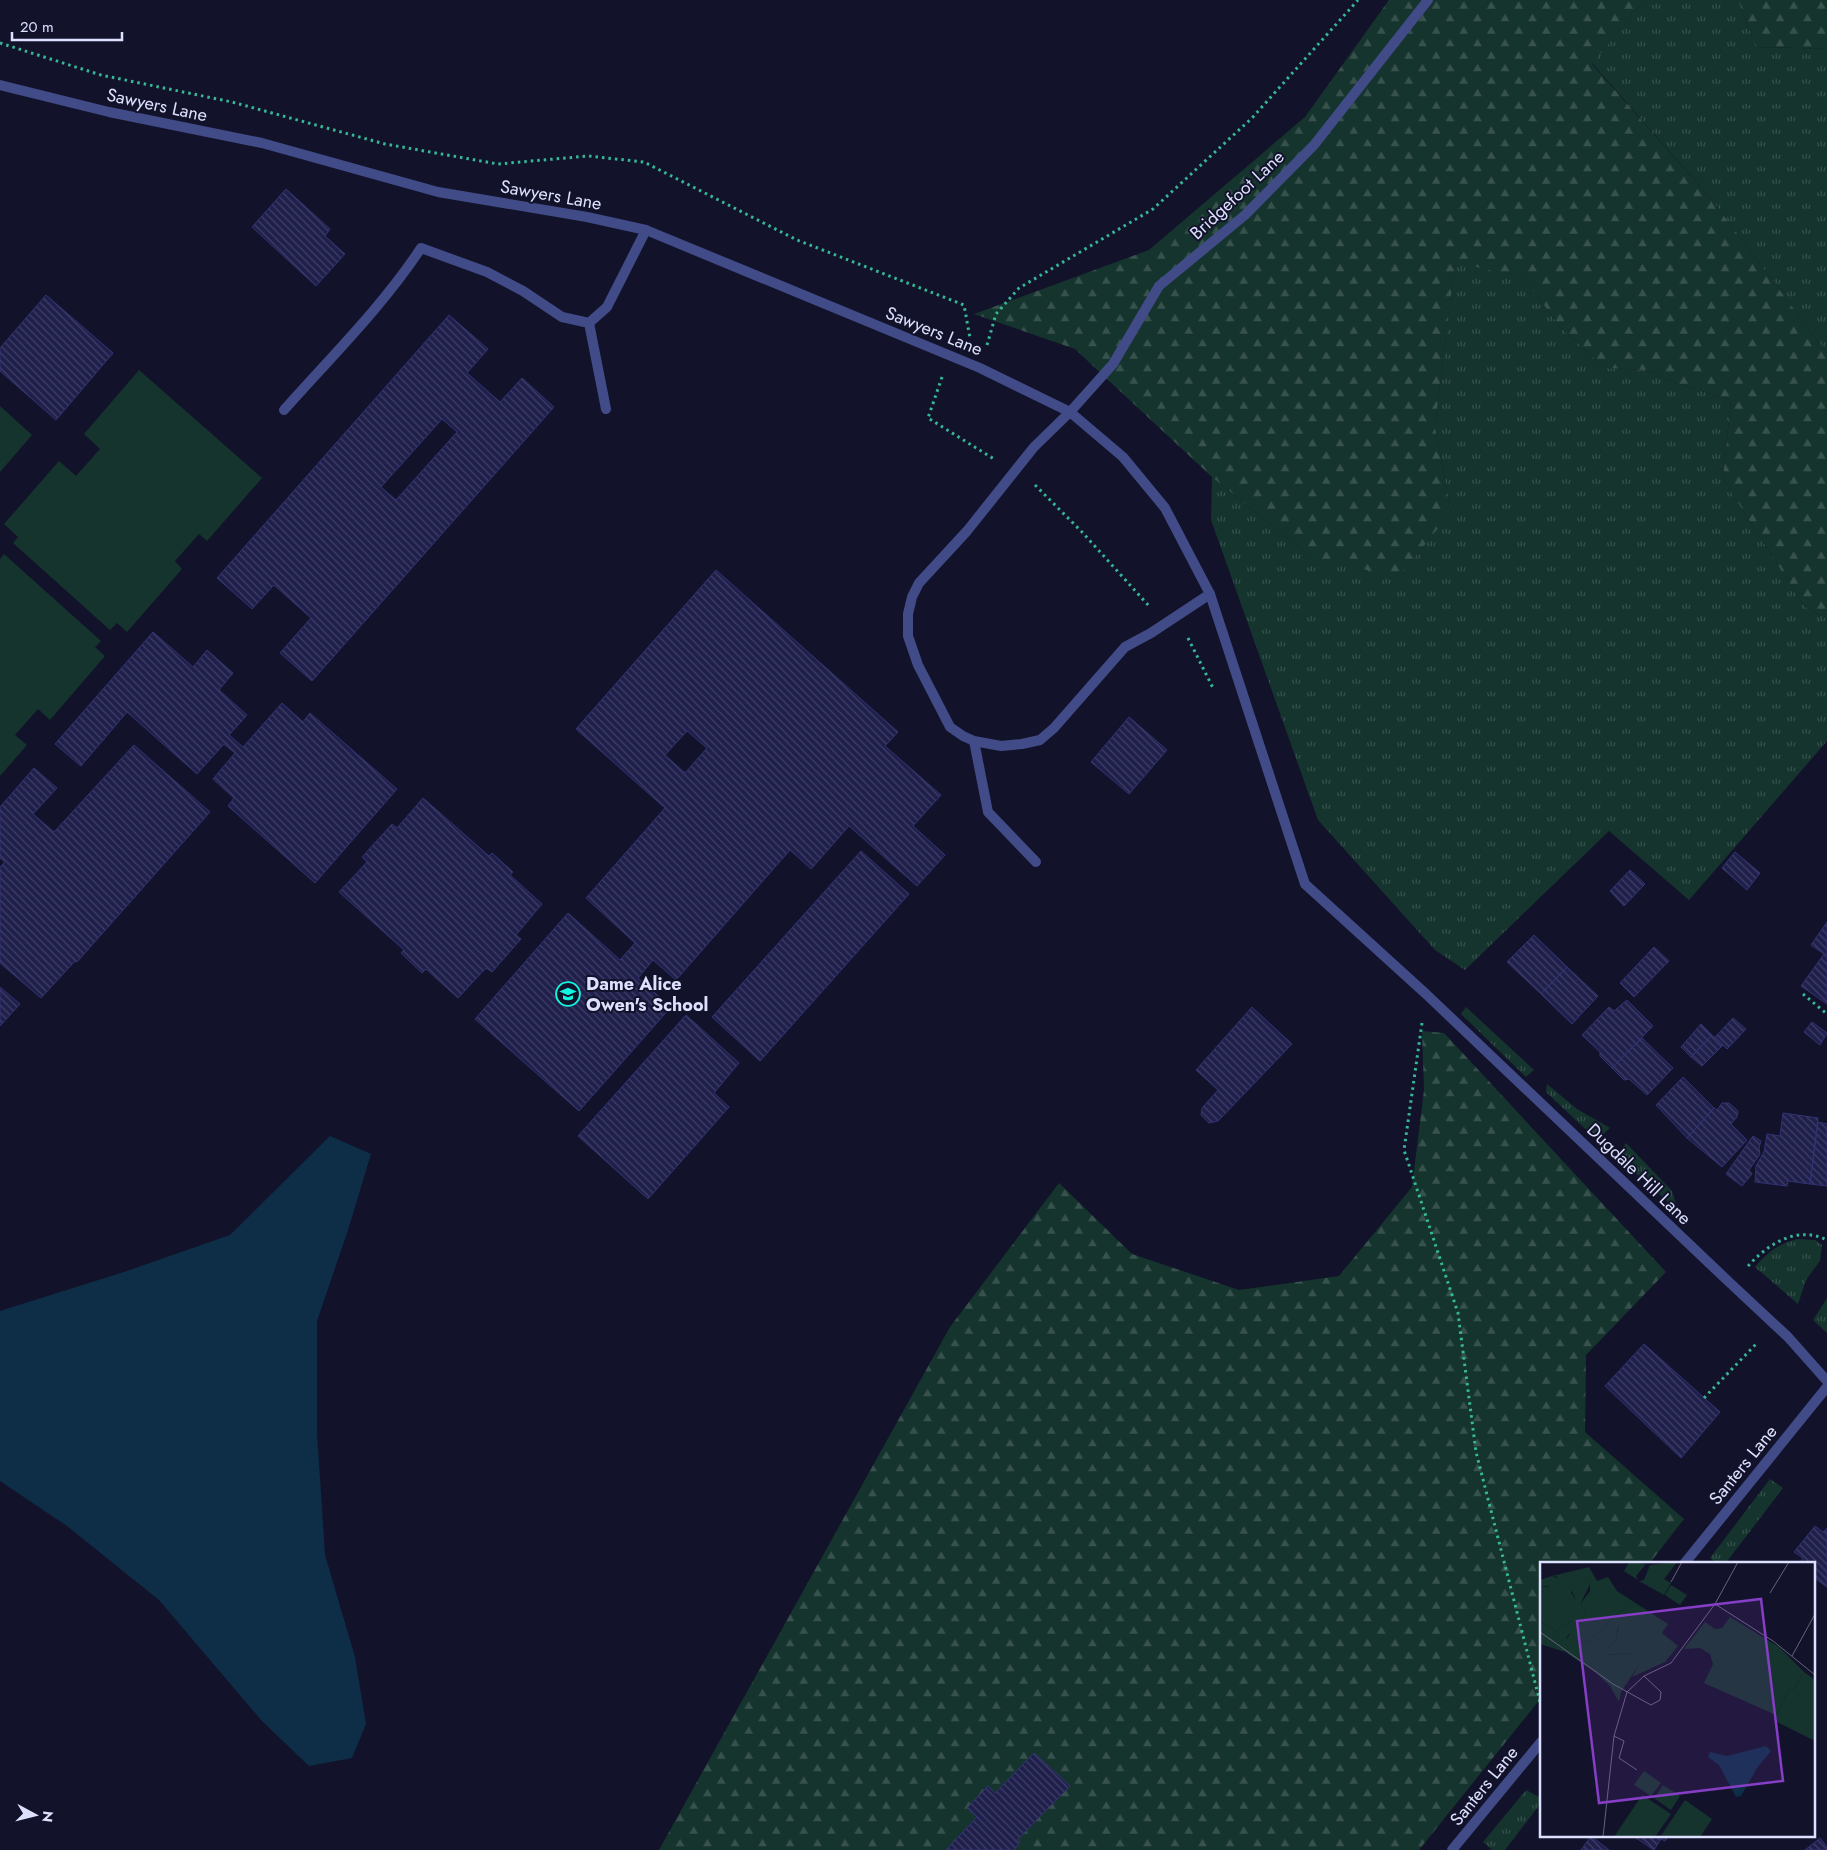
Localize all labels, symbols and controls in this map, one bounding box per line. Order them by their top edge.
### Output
scale bar [12,10,122,42]
text: 20 m [20,16,54,38]
street label: Sawyers Lane [104,82,210,128]
street label: Bridgefoot Lane [1184,144,1290,246]
street label: Sawyers Lane [498,173,604,217]
street label: Sawyers Lane [882,300,986,362]
place label: Dame Alice Owen's School [586,971,708,1018]
school or university icon: Dame Alice Owen's School [555,981,581,1007]
street label: Dugdale Hill Lane [1581,1117,1697,1231]
street label: Santers Lane [1703,1420,1783,1510]
inset map [1540,1562,1814,1838]
street label: Santers Lane [1444,1741,1524,1831]
north arrow [10,1790,60,1840]
text: N [37,1810,59,1823]

